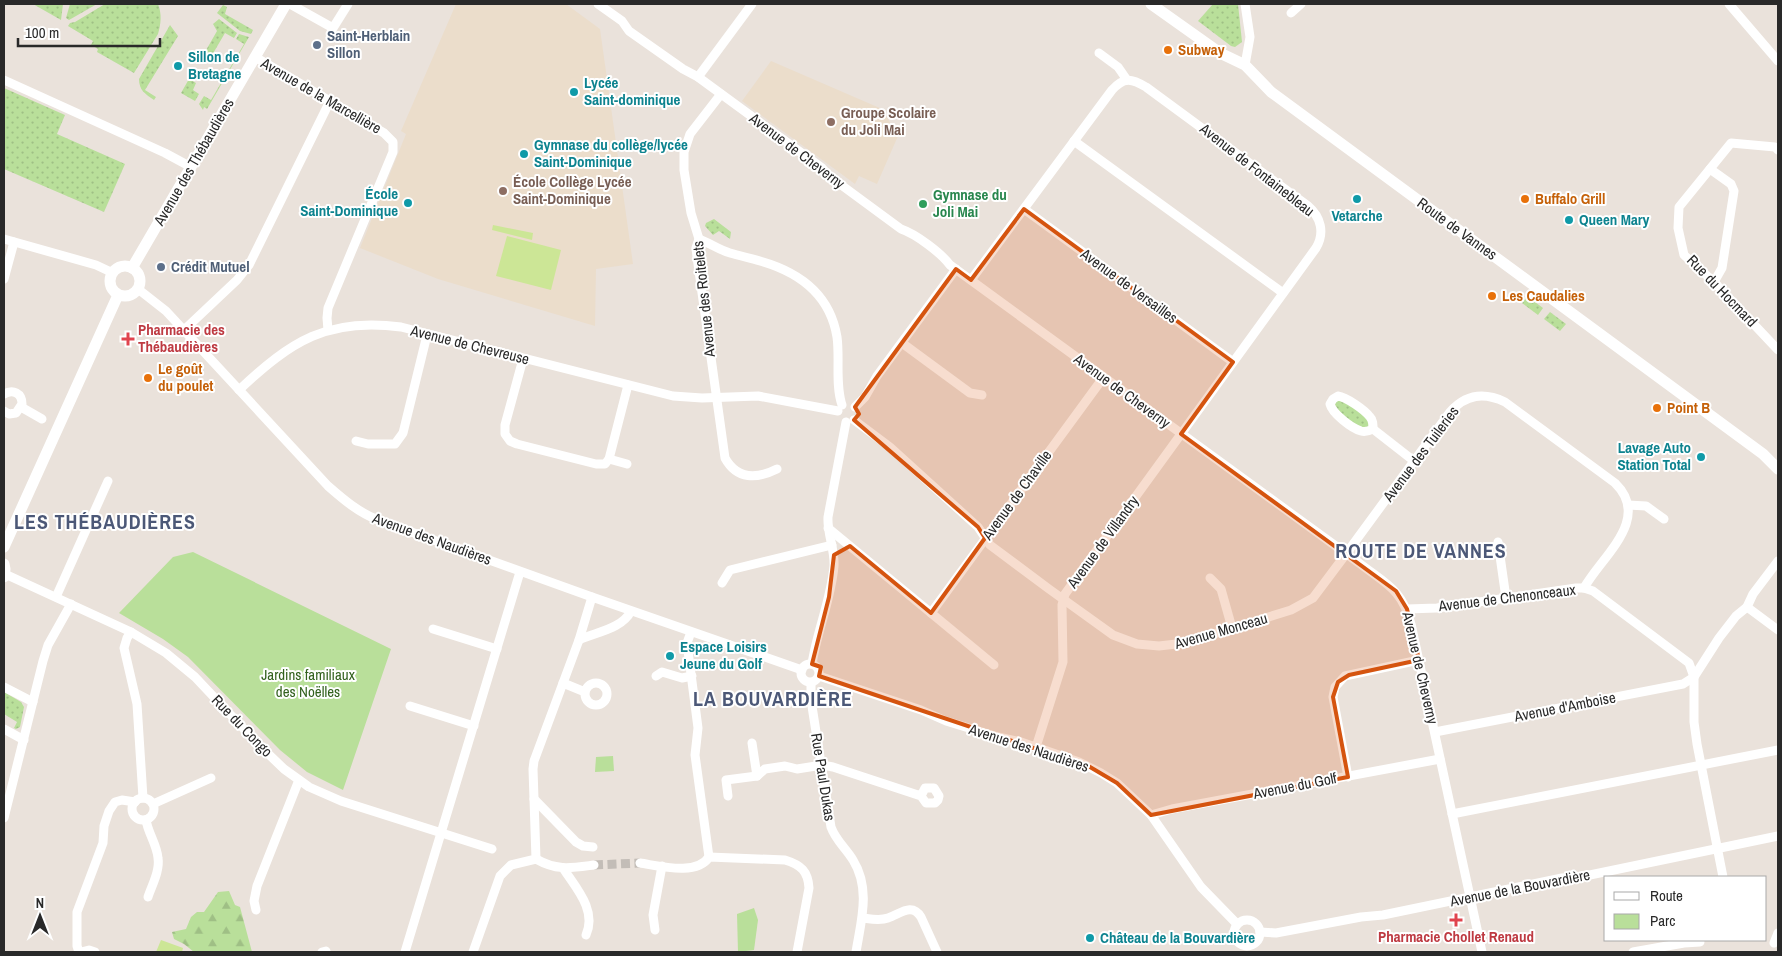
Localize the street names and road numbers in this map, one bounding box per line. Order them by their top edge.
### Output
street label: Avenue de la Marcellière [256,52,385,139]
street label: Avenue des Thébaudières [148,94,239,230]
street label: Avenue de Cheverny [744,107,850,194]
street label: Avenue de Fontainebleau [1195,118,1319,221]
street label: Route de Vannes [1413,192,1502,265]
street label: Avenue des Roitelets [687,240,720,359]
street label: Avenue de Versailles [1076,243,1182,328]
street label: Rue du Hocmard [1683,250,1762,331]
street label: Avenue de Chevreuse [408,319,532,369]
street label: Avenue de Cheverny [1069,348,1176,433]
street label: Avenue des Tuileries [1377,402,1464,507]
street label: Avenue de Chaville [976,445,1056,545]
street label: Avenue de Villandry [1061,490,1144,593]
street label: Avenue des Naudières [369,507,494,570]
street label: Avenue de Chenonceaux [1436,579,1578,616]
street label: Avenue Monceau [1171,607,1270,654]
street label: Avenue de Cheverny [1397,609,1444,727]
street label: Avenue d'Amboise [1512,686,1617,727]
street label: Rue du Congo [207,690,278,762]
street label: Avenue des Naudières [966,718,1092,777]
street label: Rue Paul Dukas [806,731,841,822]
street label: Avenue du Golf [1250,767,1339,804]
street label: Avenue de la Bouvardière [1447,864,1592,912]

